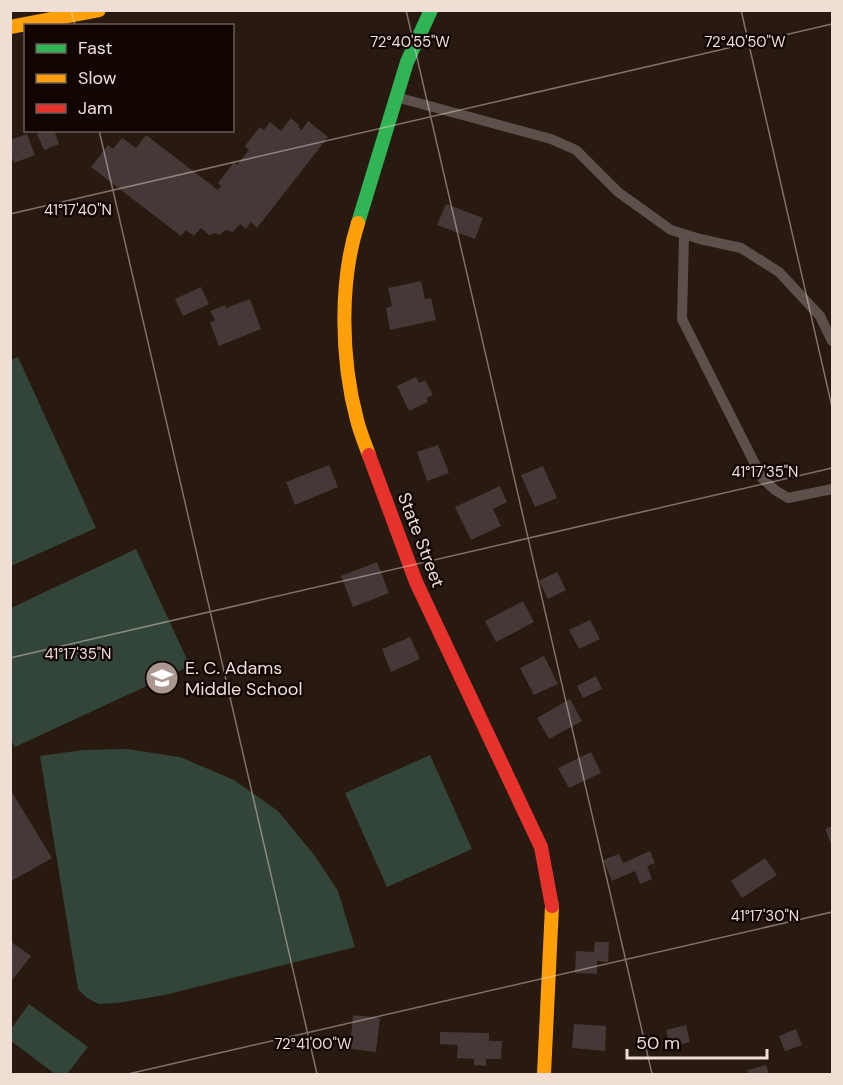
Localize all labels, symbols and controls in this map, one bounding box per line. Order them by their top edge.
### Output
legend [24,24,234,132]
text: 72°40'55"W [370,32,450,52]
text: 72°40'50"W [704,32,786,52]
text: Fast [78,36,113,60]
text: Slow [78,66,117,90]
text: Jam [78,96,113,120]
text: 41°17'40"N [44,200,112,220]
text: 41°17'35"N [732,462,798,482]
street label: State Street [392,489,450,591]
text: 41°17'35"N [45,644,111,664]
place label: E. C. Adams Middle School [185,656,303,701]
school or university icon: E. C. Adams Middle School [144,660,180,696]
text: 41°17'30"N [731,906,799,926]
scale bar [627,1022,766,1060]
text: 50 m [636,1031,680,1055]
text: 72°41'00"W [275,1034,352,1054]

